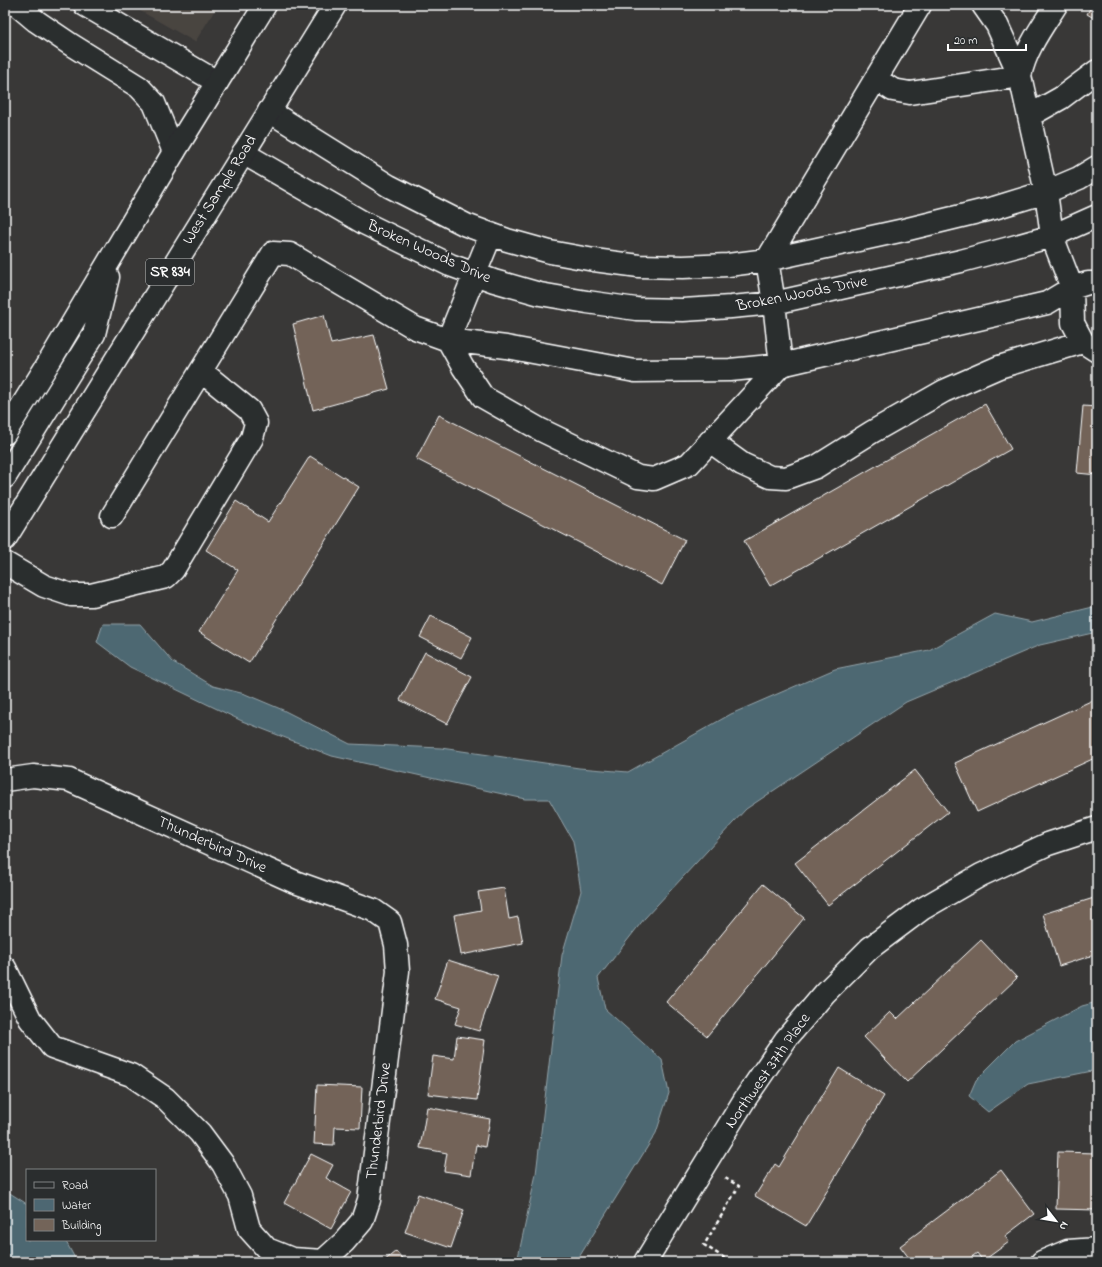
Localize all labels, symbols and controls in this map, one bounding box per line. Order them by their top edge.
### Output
scale bar [948,26,1026,52]
text: 20 m [954,32,977,50]
street label: West Sample Road [177,131,263,249]
street label: Broken Woods Drive [362,214,495,290]
road number: SR 834 [146,259,194,285]
street label: Broken Woods Drive [733,269,870,319]
street label: Thunderbird Drive [153,810,271,880]
street label: Northwest 37th Place [719,1008,817,1134]
street label: Thunderbird Drive [360,1060,398,1181]
legend [26,1169,156,1241]
text: Road [62,1177,88,1195]
text: Water [62,1197,91,1215]
north arrow [1036,1201,1076,1241]
text: Building [61,1217,101,1236]
text: N [1055,1218,1072,1233]

